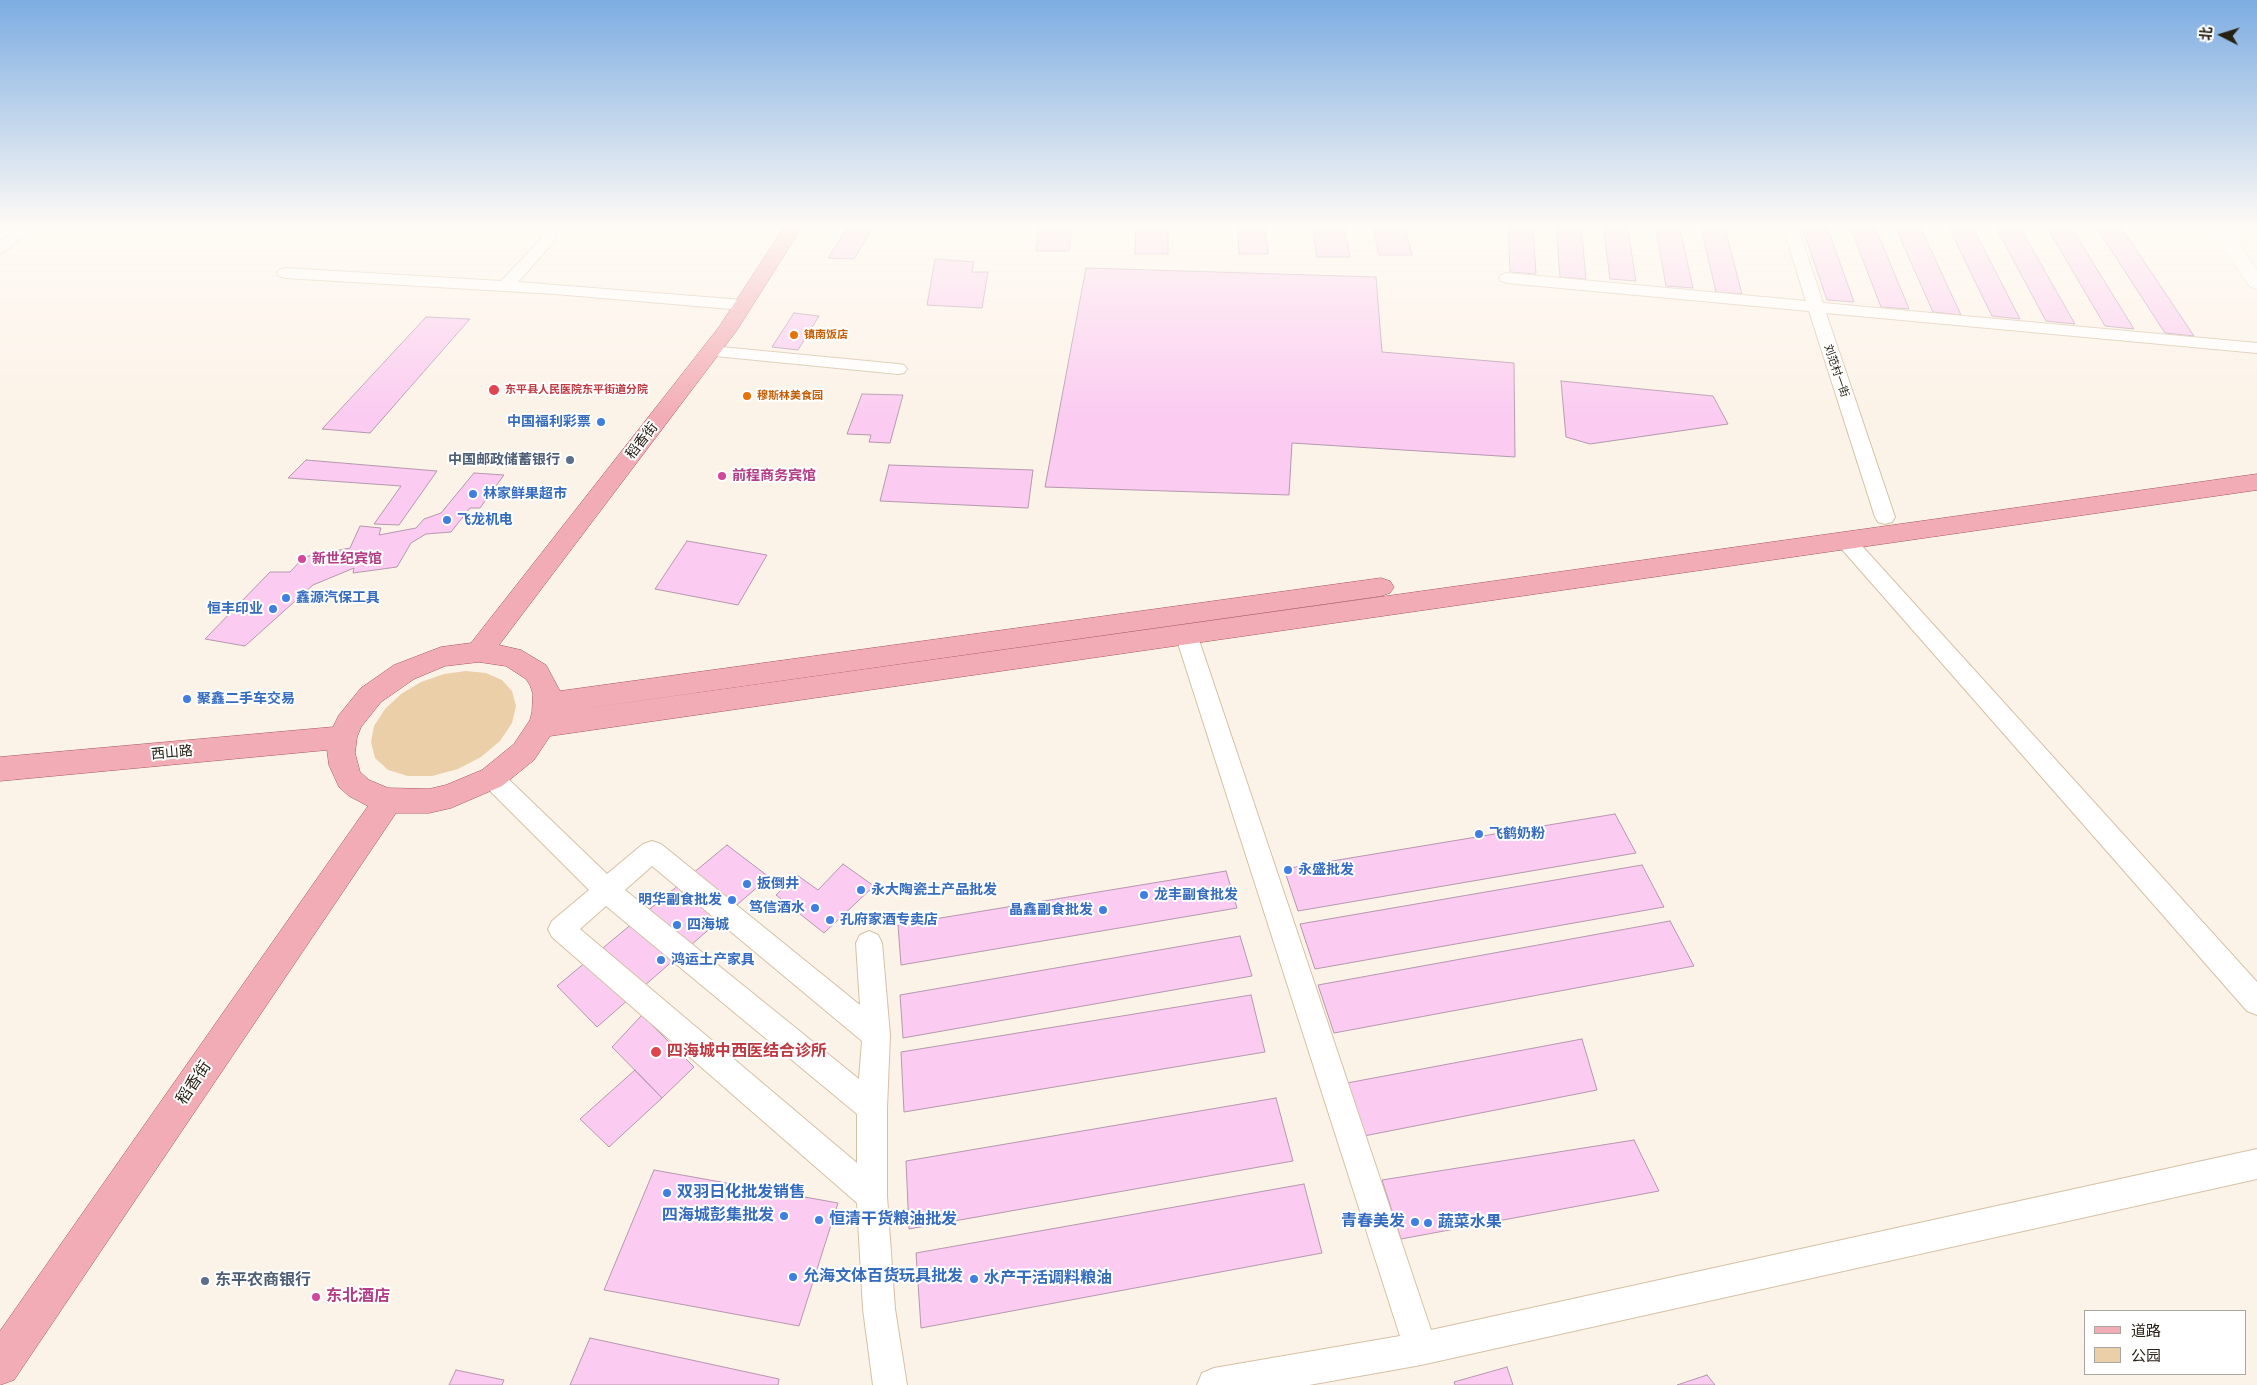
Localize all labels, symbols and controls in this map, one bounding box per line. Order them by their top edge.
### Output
north arrow [2197,10,2247,60]
text: 北 [2197,26,2216,41]
place label: 镇南饭店 [804,328,848,342]
marker: 镇南饭店 [788,329,800,341]
street label: 刘范村一街 [1821,343,1851,399]
marker: 东平县人民医院东平街道分院 [487,383,501,397]
place label: 东平县人民医院东平街道分院 [505,383,648,397]
place label: 穆斯林美食园 [757,389,823,403]
marker: 穆斯林美食园 [741,390,753,402]
place label: 中国福利彩票 [507,414,591,430]
marker: 中国福利彩票 [595,416,607,428]
street label: 稻香街 [622,419,662,463]
place label: 中国邮政储蓄银行 [448,452,560,468]
marker: 中国邮政储蓄银行 [564,454,576,466]
place label: 前程商务宾馆 [732,468,816,484]
marker: 前程商务宾馆 [716,470,728,482]
place label: 林家鲜果超市 [483,486,567,502]
marker: 林家鲜果超市 [467,488,479,500]
place label: 飞龙机电 [457,512,513,528]
marker: 飞龙机电 [441,514,453,526]
place label: 新世纪宾馆 [312,551,382,567]
marker: 新世纪宾馆 [296,553,308,565]
place label: 鑫源汽保工具 [296,590,380,606]
marker: 鑫源汽保工具 [280,592,292,604]
place label: 恒丰印业 [207,601,263,617]
marker: 恒丰印业 [267,603,279,615]
place label: 聚鑫二手车交易 [197,691,295,707]
marker: 聚鑫二手车交易 [181,693,193,705]
street label: 西山路 [150,743,194,763]
place label: 飞鹤奶粉 [1489,826,1545,842]
marker: 飞鹤奶粉 [1473,828,1485,840]
place label: 永盛批发 [1298,862,1354,878]
marker: 永盛批发 [1282,864,1294,876]
place label: 扳倒井 [757,876,799,892]
marker: 扳倒井 [741,878,753,890]
place label: 永大陶瓷土产品批发 [871,882,997,898]
marker: 永大陶瓷土产品批发 [855,884,867,896]
place label: 龙丰副食批发 [1154,887,1238,903]
marker: 龙丰副食批发 [1138,889,1150,901]
place label: 明华副食批发 [638,892,722,908]
marker: 明华副食批发 [726,894,738,906]
place label: 笃信酒水 [749,900,805,916]
marker: 笃信酒水 [809,902,821,914]
place label: 晶鑫副食批发 [1009,902,1093,918]
marker: 晶鑫副食批发 [1097,904,1109,916]
place label: 孔府家酒专卖店 [840,912,938,928]
marker: 孔府家酒专卖店 [824,914,836,926]
place label: 四海城 [687,917,729,933]
marker: 四海城 [671,919,683,931]
place label: 鸿运土产家具 [671,952,755,968]
marker: 鸿运土产家具 [655,954,667,966]
place label: 四海城中西医结合诊所 [667,1042,827,1062]
marker: 四海城中西医结合诊所 [649,1045,663,1059]
street label: 稻香街 [173,1058,215,1108]
place label: 双羽日化批发销售 [677,1183,805,1203]
marker: 双羽日化批发销售 [661,1187,673,1199]
place label: 四海城彭集批发 [662,1206,774,1226]
marker: 四海城彭集批发 [778,1210,790,1222]
place label: 恒清干货粮油批发 [829,1210,957,1230]
place label: 青春美发 [1341,1212,1405,1232]
place label: 蔬菜水果 [1438,1213,1502,1233]
marker: 恒清干货粮油批发 [813,1214,825,1226]
marker: 青春美发 [1409,1216,1421,1228]
marker: 蔬菜水果 [1422,1217,1434,1229]
place label: 允海文体百货玩具批发 [803,1267,963,1287]
place label: 水产干活调料粮油 [984,1269,1112,1289]
place label: 东平农商银行 [215,1271,311,1291]
marker: 允海文体百货玩具批发 [787,1271,799,1283]
marker: 水产干活调料粮油 [968,1273,980,1285]
marker: 东平农商银行 [199,1275,211,1287]
place label: 东北酒店 [326,1287,390,1307]
marker: 东北酒店 [310,1291,322,1303]
legend [2084,1310,2247,1375]
text: 道路 [2131,1322,2161,1340]
text: 公园 [2131,1347,2161,1365]

